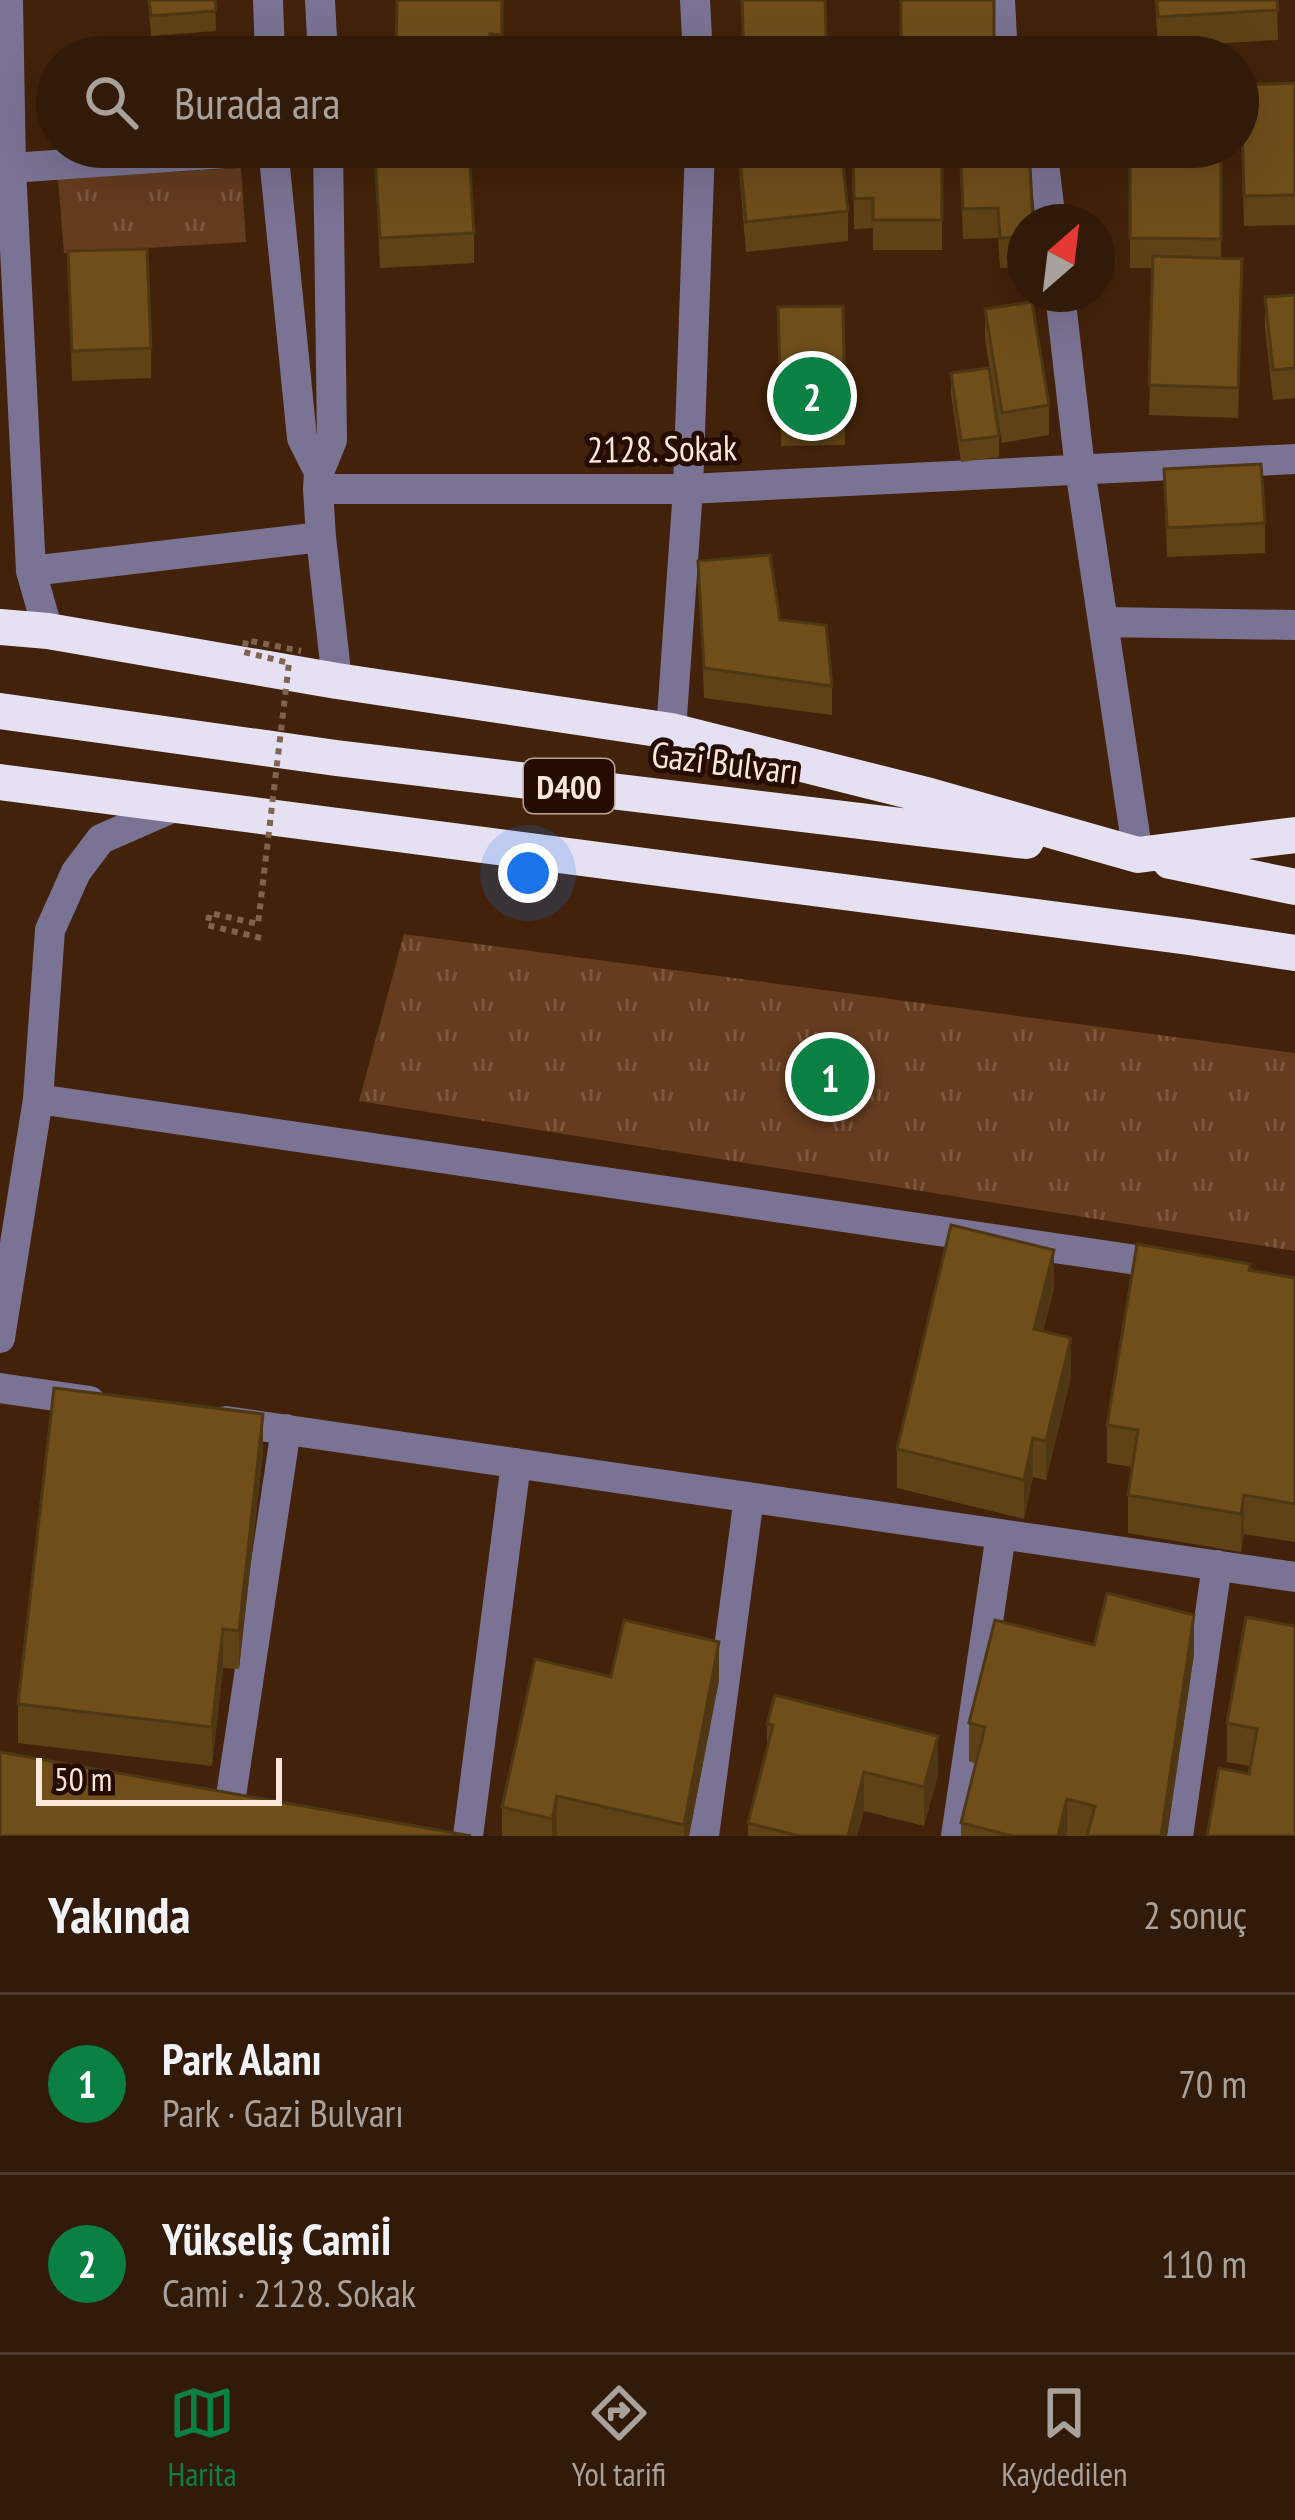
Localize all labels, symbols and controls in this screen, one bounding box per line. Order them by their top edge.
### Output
search box [36,36,1259,168]
icon: search [78,69,144,135]
text: Burada ara [174,73,340,131]
north arrow [1007,204,1115,312]
pin: 2 [773,351,851,441]
street label: 2128. Sokak [587,423,737,473]
street label: Gazi Bulvarı [649,730,801,794]
road number: D400 [524,759,614,813]
your location [498,843,558,903]
pin: 1 [791,1032,869,1122]
scale bar [36,1752,282,1805]
text: 50 m [54,1757,112,1800]
text: Yakında [48,1881,190,1947]
text: 2 sonuç [1143,1889,1247,1940]
text: Park Alanı [162,2029,322,2087]
text: 1 [78,2058,96,2109]
text: 70 m [1178,2058,1247,2109]
text: Park · Gazi Bulvarı [162,2087,404,2138]
text: Yükseliş Camiİ [162,2209,391,2267]
text: 2 [78,2238,96,2289]
text: 110 m [1161,2238,1247,2289]
text: Cami · 2128. Sokak [162,2267,416,2318]
tab: Harita [167,2380,237,2495]
tab: Yol tarifi [572,2380,666,2495]
tab: Kaydedilen [1001,2380,1128,2495]

